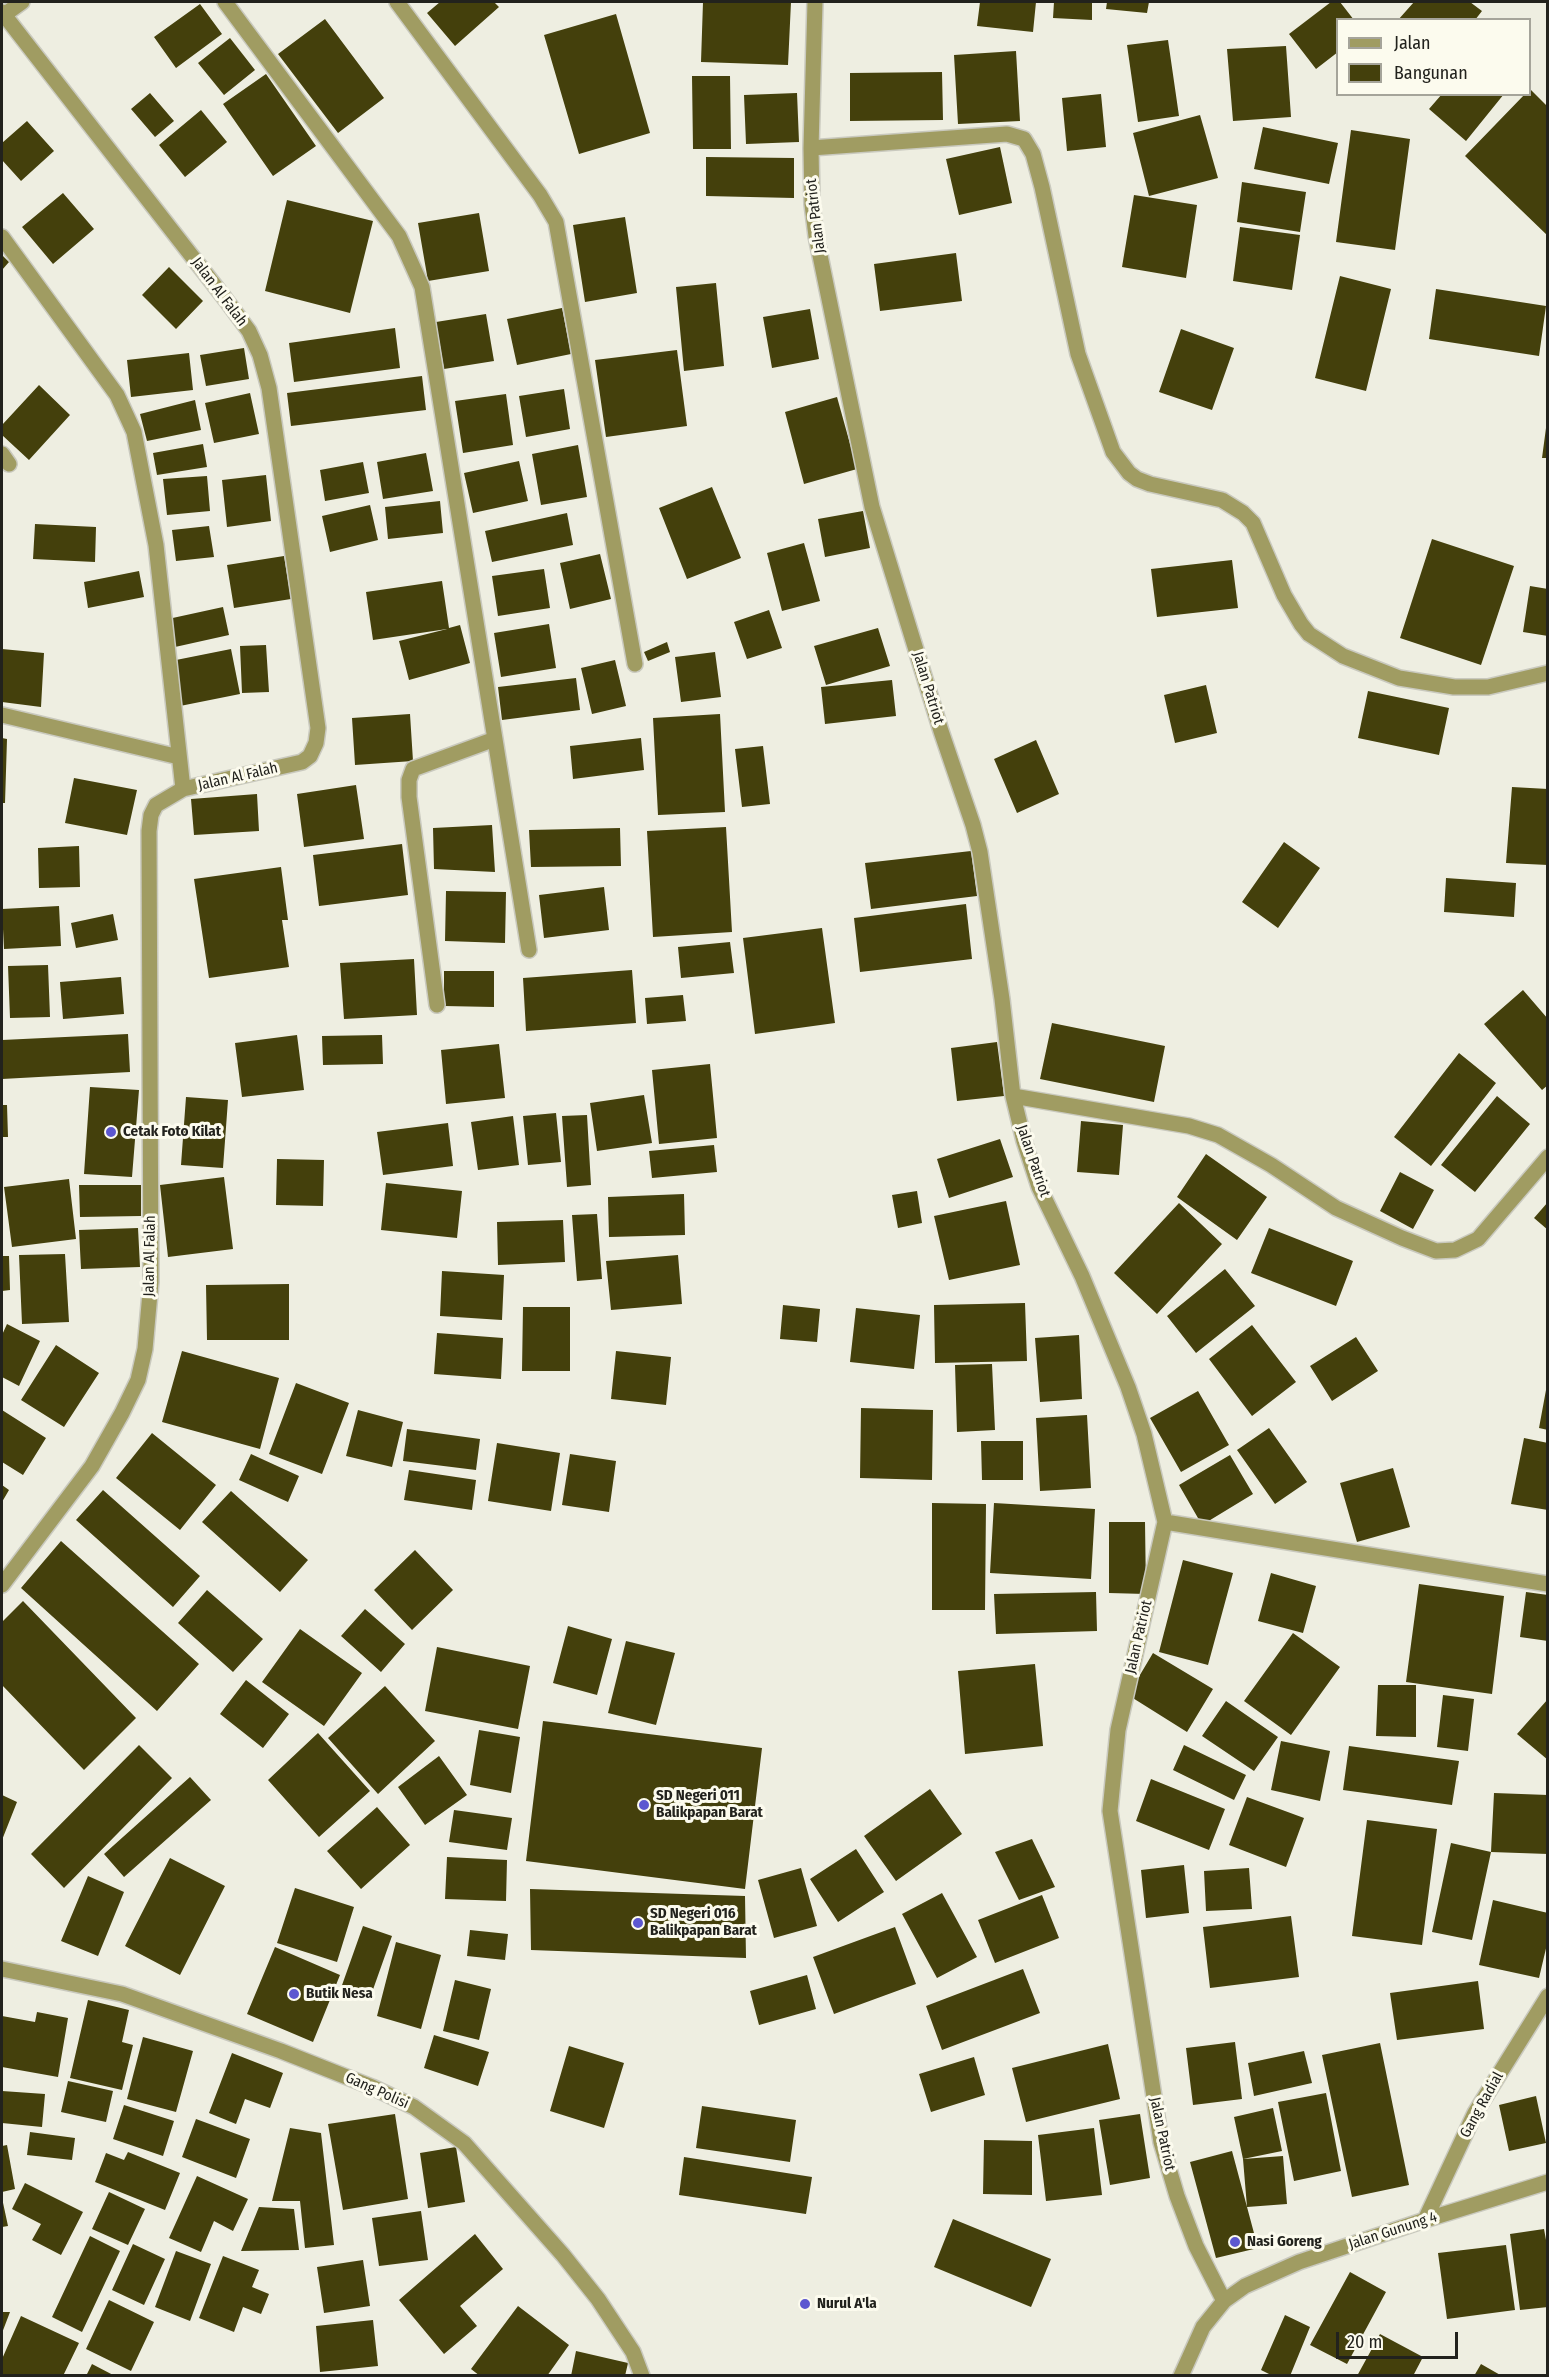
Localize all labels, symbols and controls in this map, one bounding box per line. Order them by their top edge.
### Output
legend [1336,18,1531,96]
text: Jalan [1394,32,1431,54]
text: Bangunan [1394,62,1468,84]
street label: Jalan Patriot [802,178,830,254]
street label: Jalan Al Falah [187,254,251,330]
street label: Jalan Patriot [908,649,948,727]
street label: Jalan Al Falah [196,759,280,795]
place label: Cetak Foto Kilat [123,1123,221,1141]
street label: Jalan Patriot [1012,1123,1054,1199]
marker: Cetak Foto Kilat [104,1125,118,1139]
street label: Jalan Al Falah [140,1215,160,1297]
street label: Jalan Patriot [1122,1598,1156,1676]
place label: SD Negeri 011 Balikpapan Barat [656,1787,763,1822]
marker: SD Negeri 011 Balikpapan Barat [637,1798,651,1812]
place label: SD Negeri 016 Balikpapan Barat [650,1905,757,1940]
marker: SD Negeri 016 Balikpapan Barat [631,1916,645,1930]
place label: Butik Nesa [306,1985,373,2003]
marker: Butik Nesa [287,1987,301,2001]
street label: Gang Polisi [342,2069,412,2113]
street label: Gang Radial [1456,2069,1508,2141]
street label: Jalan Patriot [1145,2095,1179,2173]
street label: Jalan Gunung 4 [1347,2208,1439,2254]
place label: Nasi Goreng [1247,2233,1322,2251]
marker: Nasi Goreng [1228,2235,1242,2249]
place label: Nurul A'la [817,2295,877,2313]
marker: Nurul A'la [798,2297,812,2311]
scale bar [1339,2320,1460,2358]
text: 20 m [1347,2331,1382,2353]

